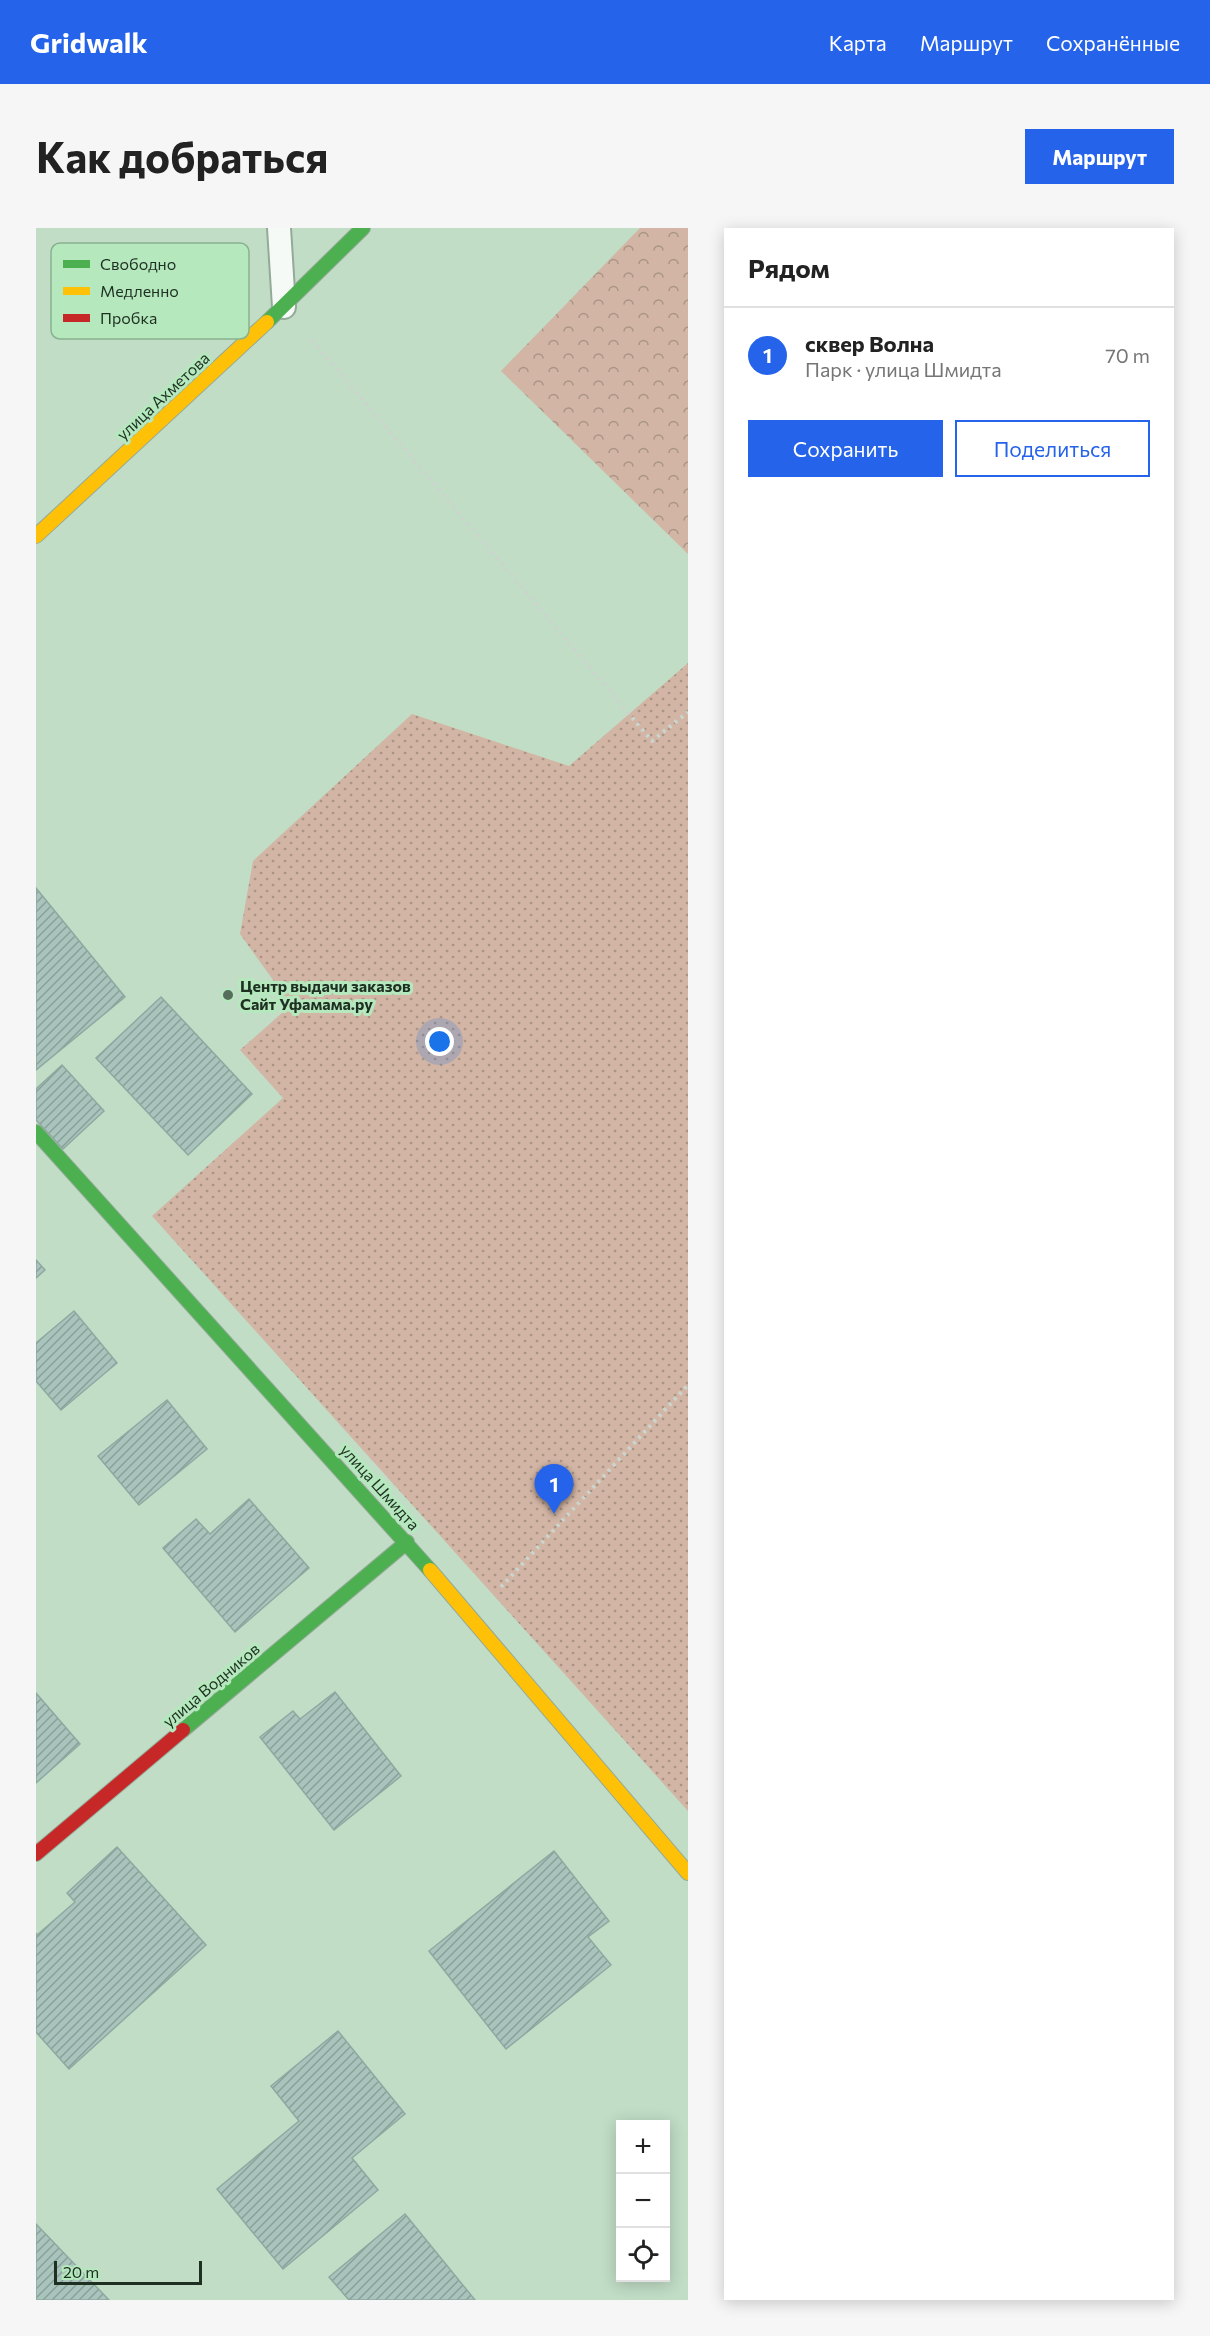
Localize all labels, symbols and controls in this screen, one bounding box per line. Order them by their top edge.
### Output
text: Gridwalk [30,25,148,59]
text: Карта [829,30,887,55]
text: Маршрут [920,30,1013,55]
text: Сохранённые [1046,30,1180,55]
button: Маршрут [1025,129,1174,184]
text: Как добраться [36,130,328,182]
legend [51,243,249,339]
text: Рядом [748,252,830,283]
text: Свободно [100,254,176,273]
text: Медленно [100,281,179,300]
text: Пробка [100,308,157,327]
text: сквер Волна [805,330,934,357]
text: 1 [763,343,772,367]
text: 70 m [1105,343,1150,367]
street label: улица Ахметова [112,348,213,443]
text: Парк · улица Шмидта [805,357,1002,381]
button: Сохранить [748,420,943,477]
button: Поделиться [955,420,1150,477]
place label: Центр выдачи заказов Сайт Уфамама.ру [240,976,411,1013]
marker: Центр выдачи заказов Сайт Уфамама.ру [221,988,235,1002]
your location [425,1027,454,1056]
street label: улица Шмидта [337,1440,424,1534]
pin: 1 [534,1464,574,1514]
street label: улица Водников [158,1639,263,1731]
map controls [616,2120,670,2282]
button: + [616,2120,670,2174]
button: − [616,2174,670,2228]
button: locate [616,2228,670,2282]
scale bar [54,2258,202,2286]
text: 20 m [63,2262,99,2281]

